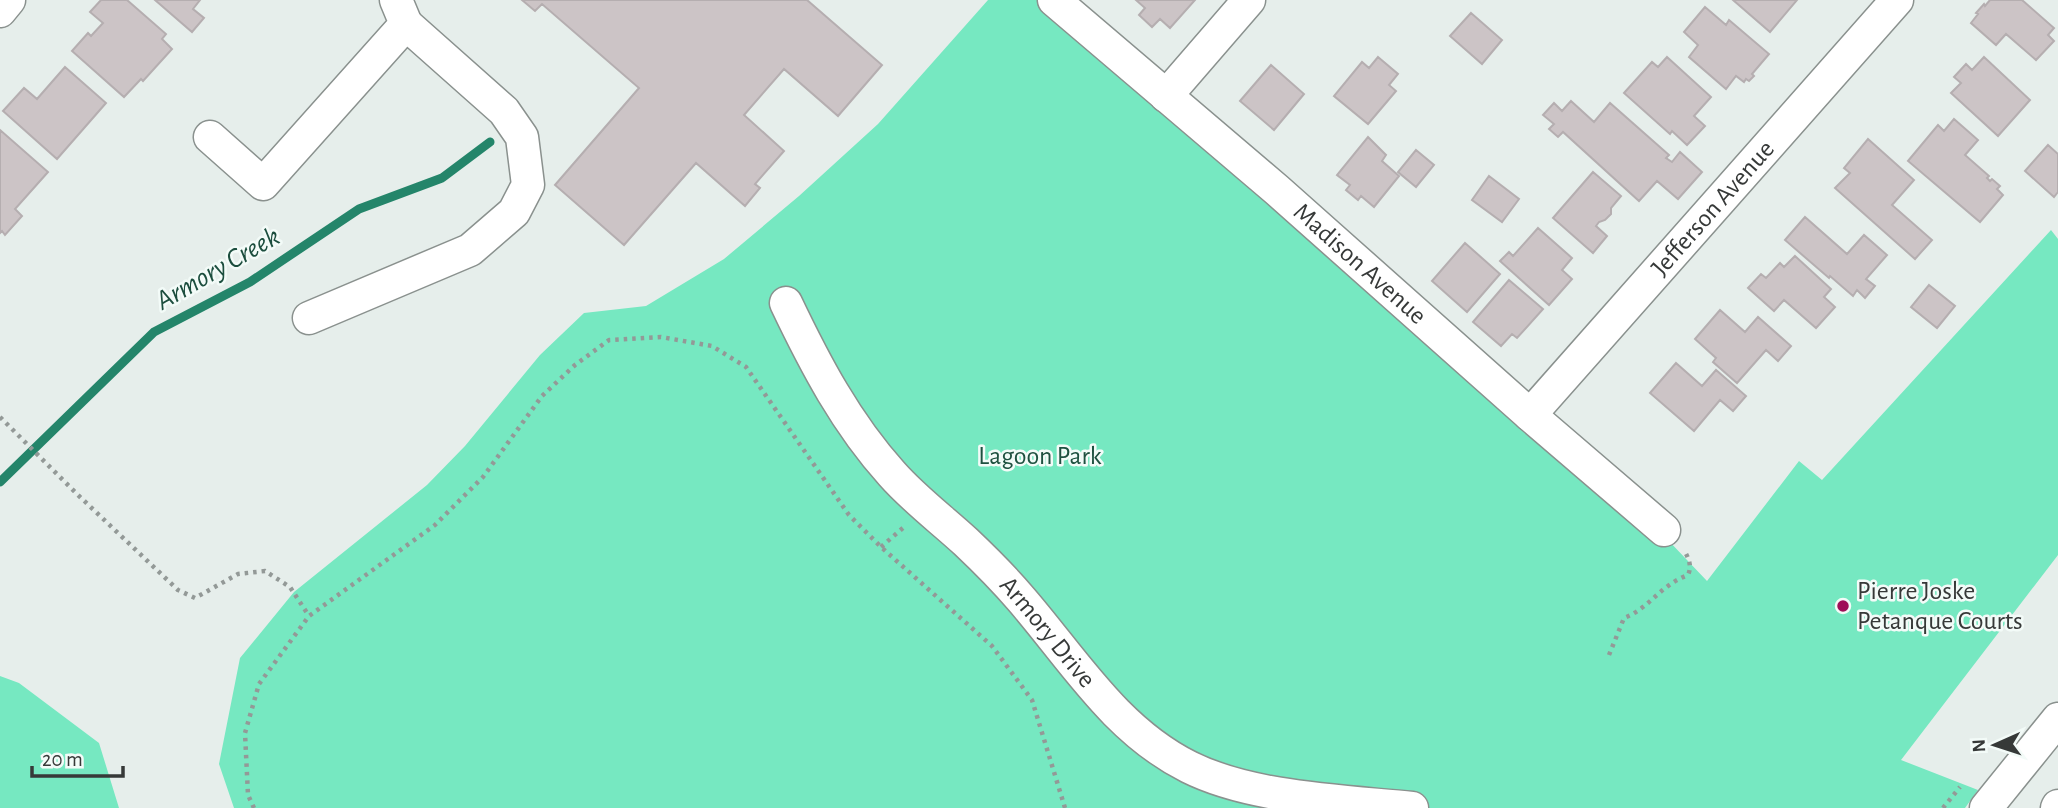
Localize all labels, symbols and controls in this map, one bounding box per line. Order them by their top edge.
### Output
street label: Jefferson Avenue [1646,136,1779,281]
street label: Madison Avenue [1289,198,1431,329]
water label: Armory Creek [151,222,285,316]
park label: Lagoon Park [978,443,1102,469]
street label: Armory Drive [995,572,1100,692]
place label: Pierre Joske Petanque Courts [1857,578,2023,634]
marker: Pierre Joske Petanque Courts [1835,598,1851,614]
north arrow [1960,710,2030,780]
scale bar [32,734,122,778]
text: N [1970,739,1989,753]
text: 20 m [42,749,83,770]

